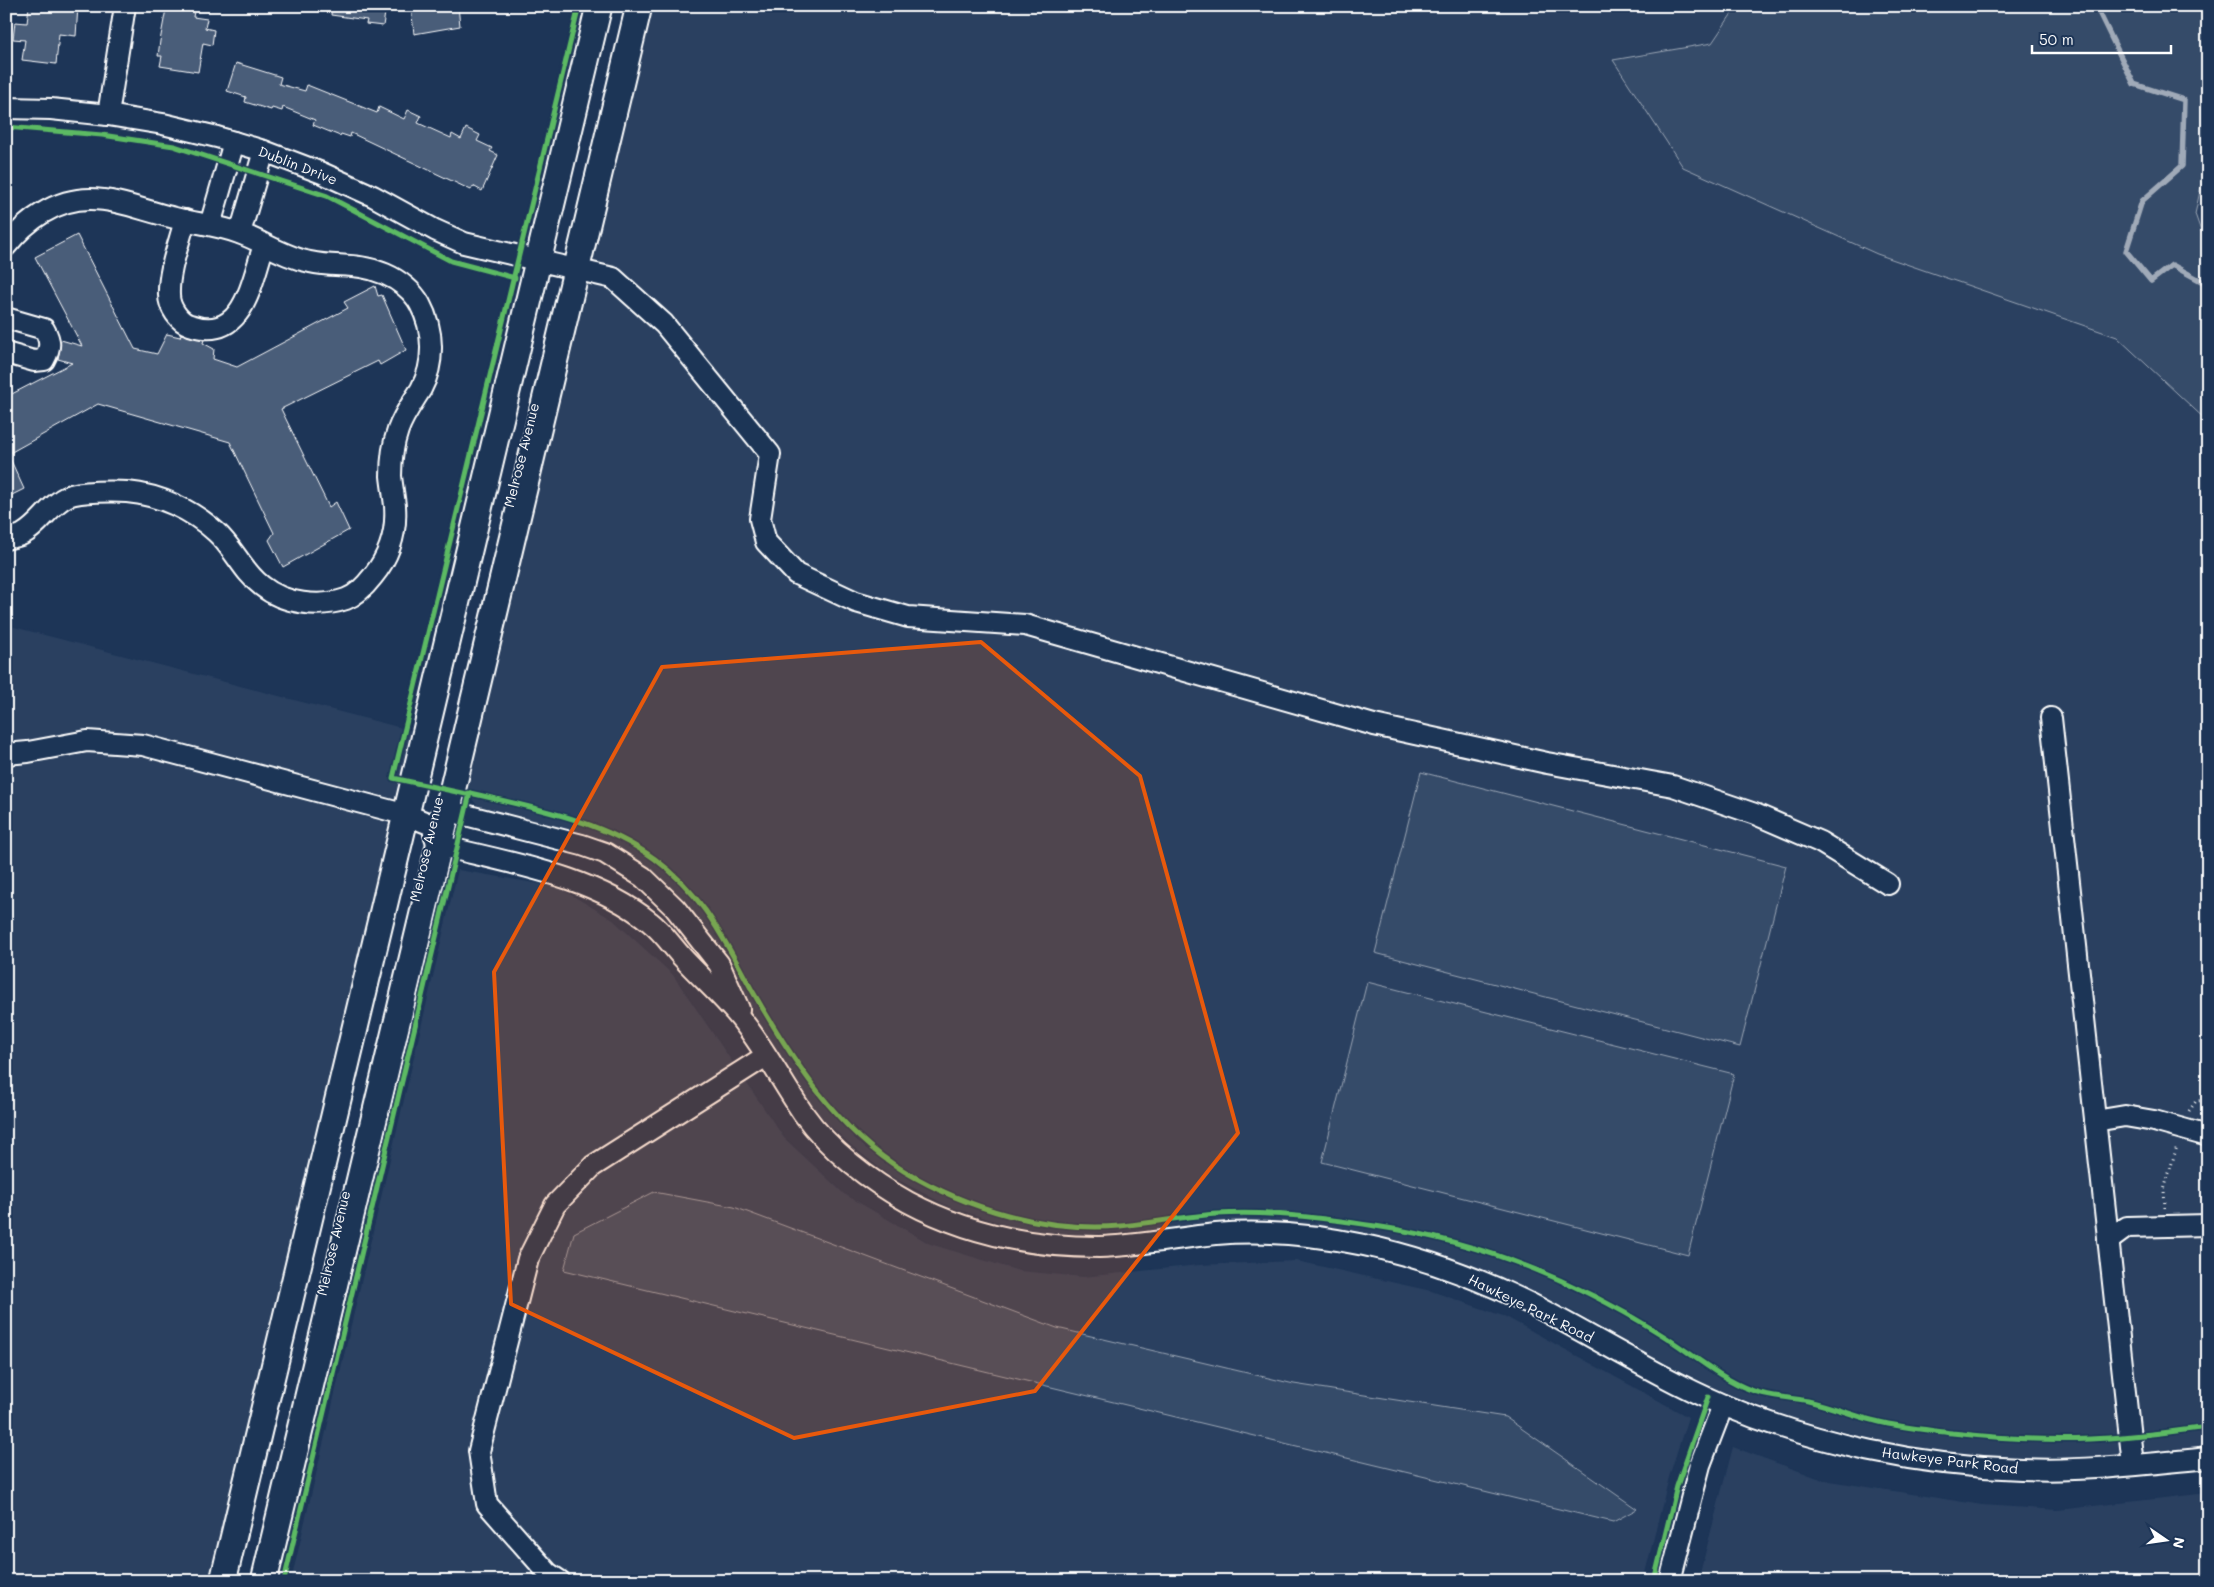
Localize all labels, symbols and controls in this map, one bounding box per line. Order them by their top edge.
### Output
scale bar [2032,22,2170,54]
text: 50 m [2039,29,2074,49]
street label: Dublin Drive [256,141,340,189]
street label: Melrose Avenue [499,401,543,509]
street label: Melrose Avenue [405,795,447,903]
street label: Melrose Avenue [312,1189,354,1297]
street label: Hawkeye Park Road [1465,1269,1597,1347]
street label: Hawkeye Park Road [1881,1442,2019,1478]
north arrow [2142,1514,2192,1564]
text: N [2169,1536,2190,1550]

